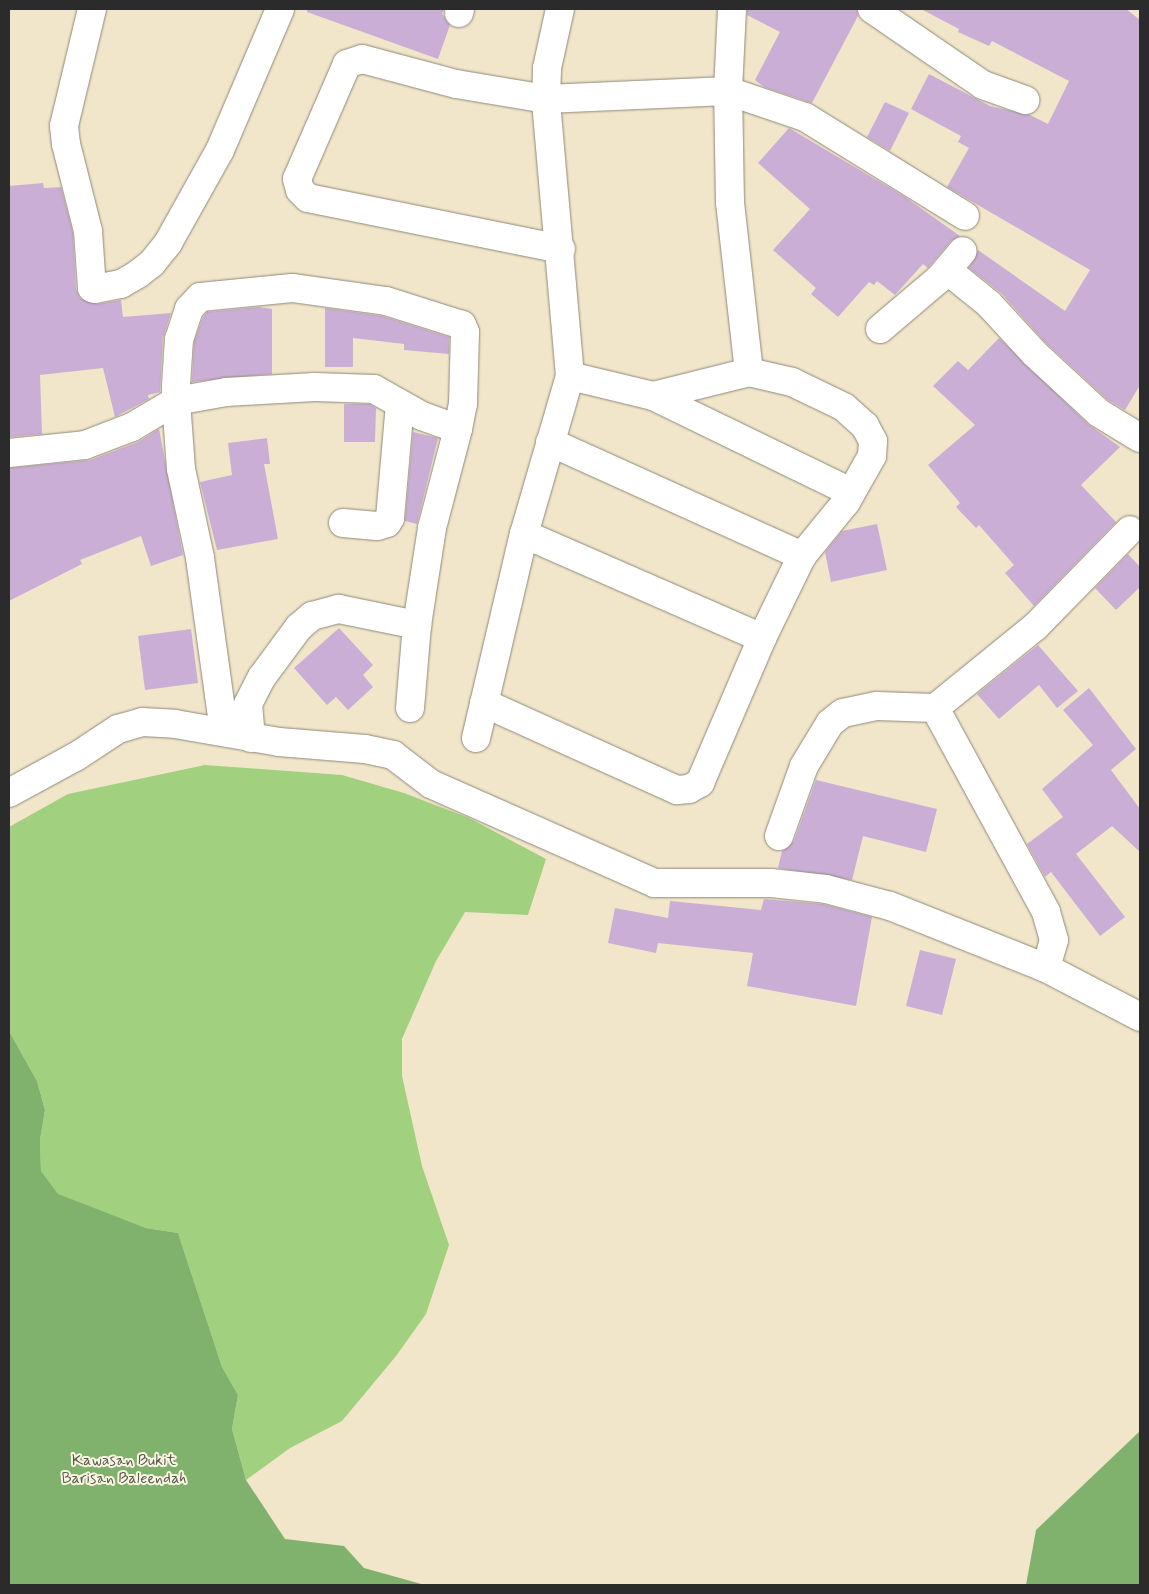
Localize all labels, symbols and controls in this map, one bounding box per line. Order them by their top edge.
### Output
park label: Kawasan Bukit Barisan Baleendah [59,1451,189,1489]

